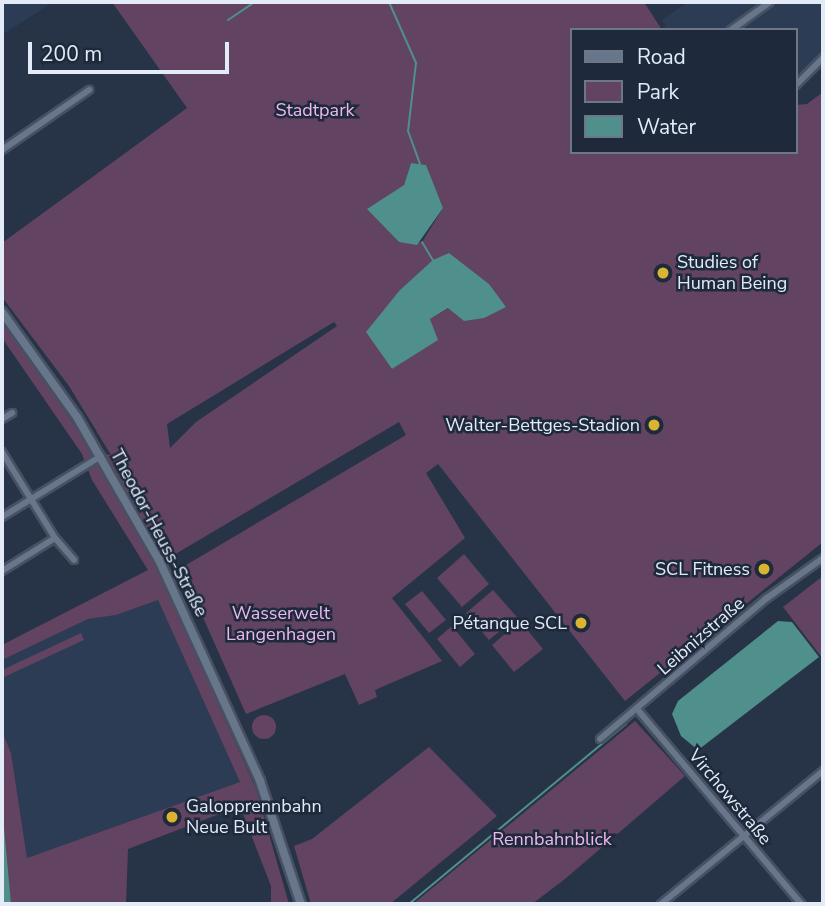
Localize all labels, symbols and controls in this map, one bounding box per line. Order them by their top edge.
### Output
scale bar [32,28,233,72]
legend [570,28,797,154]
text: 200 m [41,40,102,68]
text: Road [637,43,686,71]
text: Park [637,78,679,106]
park label: Stadtpark [275,99,355,121]
text: Water [637,113,696,141]
place label: Studies of Human Being [677,252,787,294]
marker: Studies of Human Being [655,265,671,281]
place label: Walter-Bettges-Stadion [445,414,640,436]
marker: Walter-Bettges-Stadion [646,417,662,433]
street label: Theodor-Heuss-Straße [106,446,212,620]
place label: SCL Fitness [655,558,750,580]
marker: SCL Fitness [756,561,772,577]
street label: Leibnizstraße [653,592,749,680]
park label: Wasserwelt Langenhagen [226,603,336,646]
place label: Pétanque SCL [453,612,567,634]
marker: Pétanque SCL [573,615,589,631]
street label: Virchowstraße [684,745,776,849]
place label: Galopprennbahn Neue Bult [186,796,322,838]
marker: Galopprennbahn Neue Bult [164,809,180,825]
park label: Rennbahnblick [492,828,612,850]

